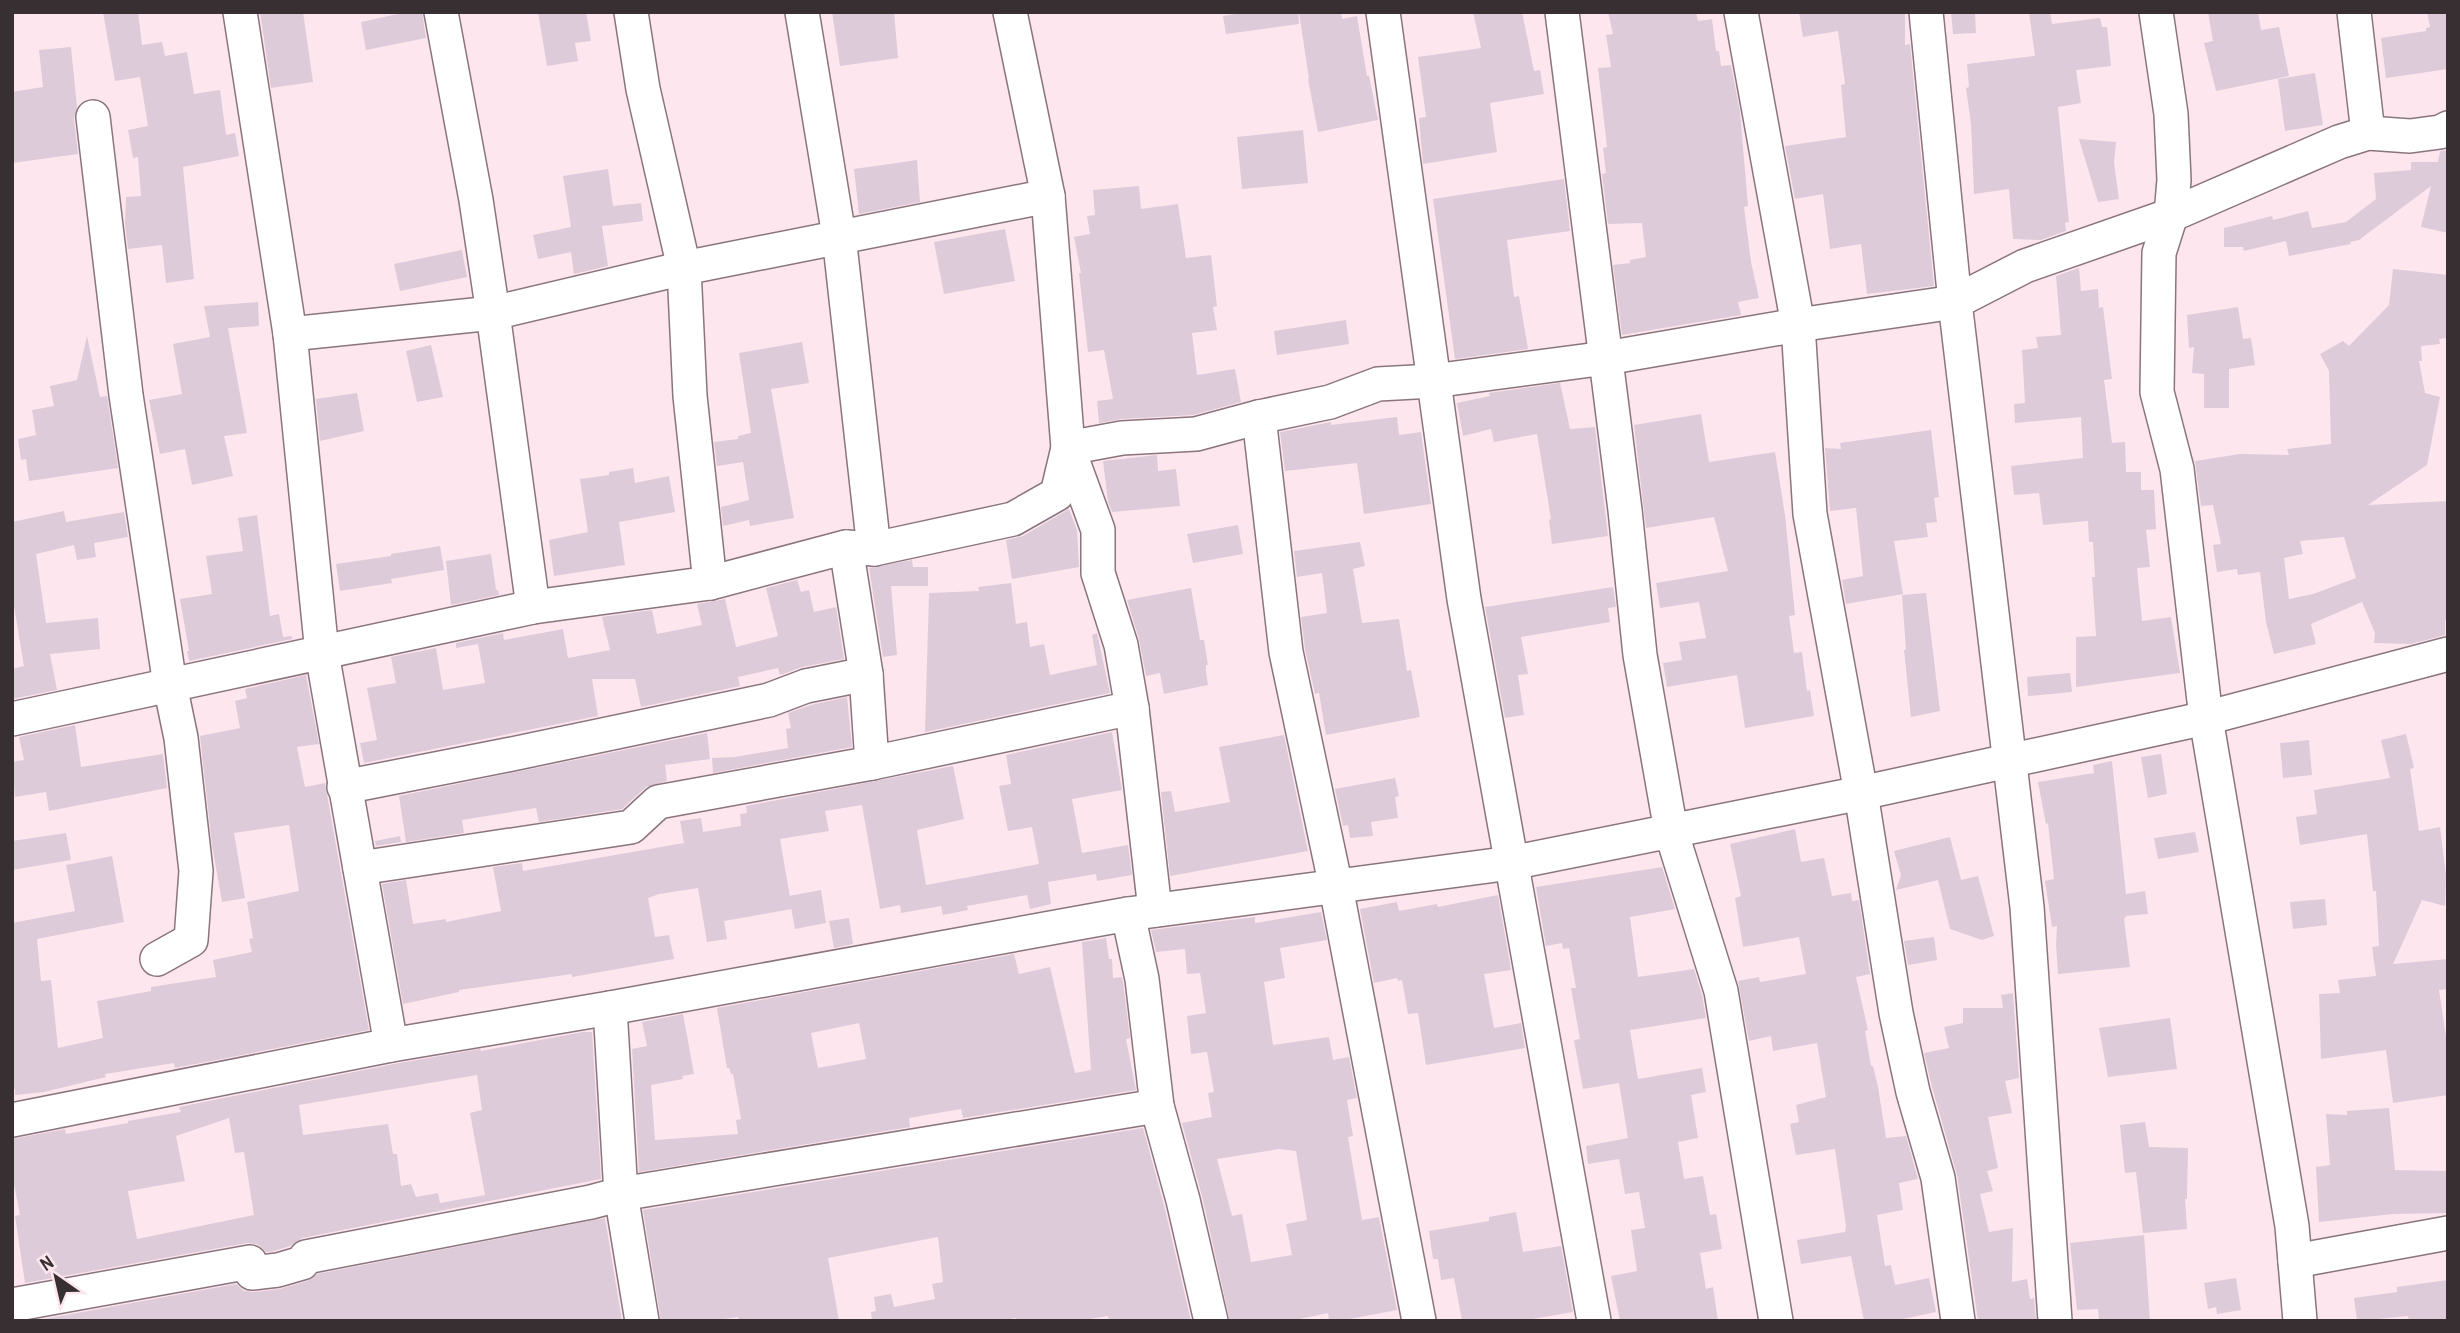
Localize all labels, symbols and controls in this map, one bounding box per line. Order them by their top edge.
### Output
north arrow [21,1242,91,1312]
text: N [35,1249,58,1277]

